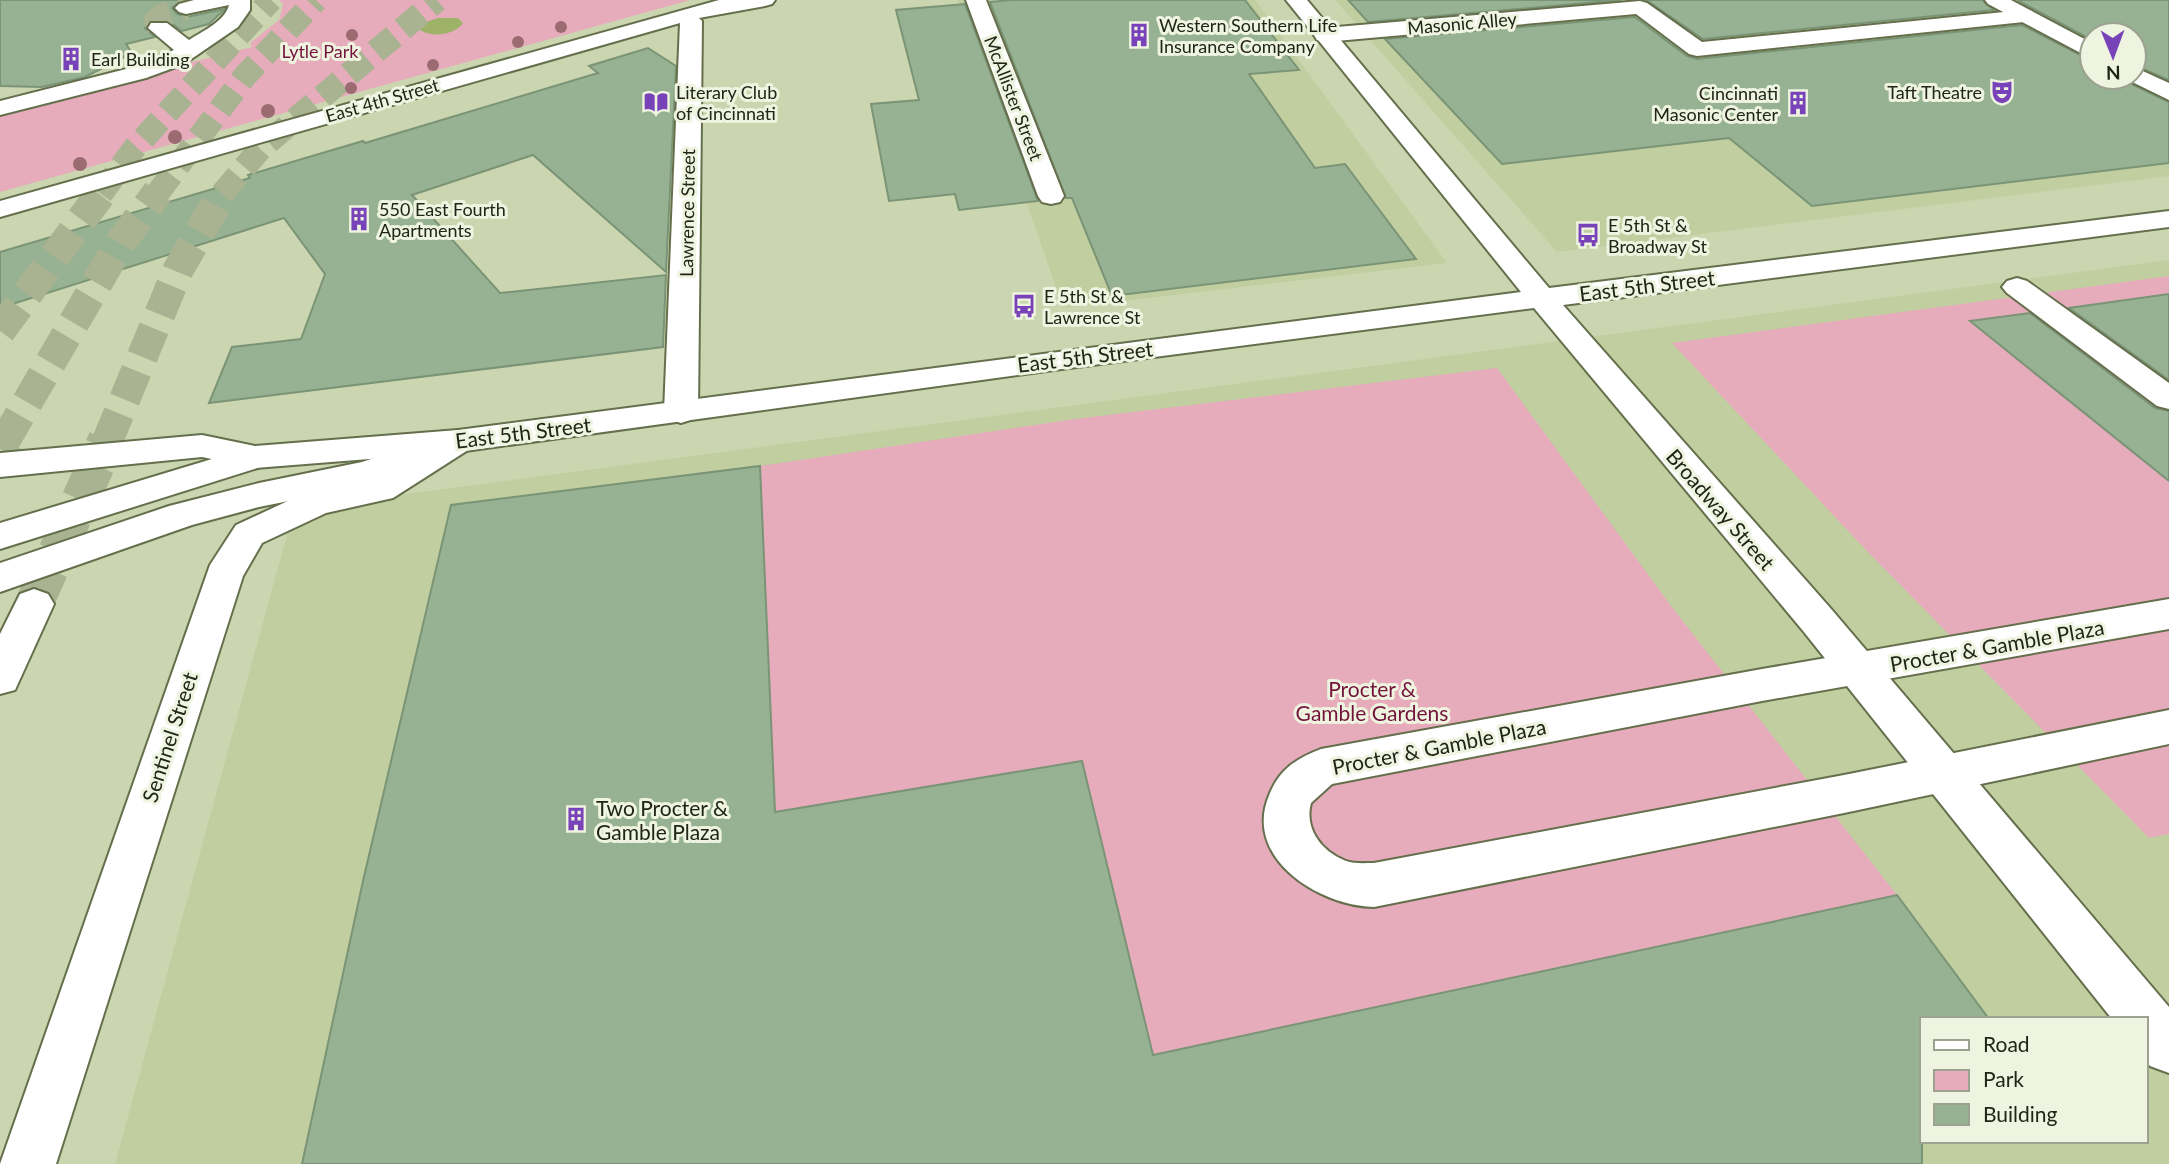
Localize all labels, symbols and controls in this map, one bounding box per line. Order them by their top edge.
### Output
street label: Masonic Alley [1406,7,1518,39]
place label: Western Southern Life Insurance Company [1159,14,1337,57]
building icon: Western Southern Life Insurance Company [1125,21,1153,49]
north arrow [2078,21,2148,91]
street label: McAllister Street [980,32,1048,164]
park label: Lytle Park [282,40,359,62]
building icon: Earl Building [57,45,85,73]
place label: Earl Building [91,48,190,70]
text: N [2106,62,2121,85]
street label: East 4th Street [323,73,442,127]
theatre icon: Taft Theatre [1988,78,2016,106]
place label: Literary Club of Cincinnati [676,81,777,124]
place label: Taft Theatre [1887,81,1982,103]
place label: Cincinnati Masonic Center [1653,82,1778,125]
library icon: Literary Club of Cincinnati [642,88,670,116]
building icon: Cincinnati Masonic Center [1784,89,1812,117]
street label: Lawrence Street [675,148,699,277]
place label: 550 East Fourth Apartments [379,198,506,241]
building icon: 550 East Fourth Apartments [345,205,373,233]
place label: E 5th St & Broadway St [1608,214,1707,257]
bus stop icon: E 5th St & Broadway St [1574,221,1602,249]
street label: East 5th Street [1578,264,1717,306]
place label: E 5th St & Lawrence St [1044,285,1141,328]
bus stop icon: E 5th St & Lawrence St [1010,292,1038,320]
street label: East 5th Street [1016,335,1155,377]
street label: East 5th Street [454,411,593,453]
street label: Broadway Street [1662,443,1781,575]
street label: Procter & Gamble Plaza [1888,614,2106,676]
street label: Sentinel Street [136,668,202,805]
park label: Procter & Gamble Gardens [1296,676,1448,725]
street label: Procter & Gamble Plaza [1330,713,1548,779]
place label: Two Procter & Gamble Plaza [596,795,728,844]
building icon: Two Procter & Gamble Plaza [562,805,590,833]
legend [1920,1017,2148,1143]
text: Road [1983,1031,2030,1056]
text: Park [1983,1066,2024,1091]
text: Building [1983,1101,2058,1126]

